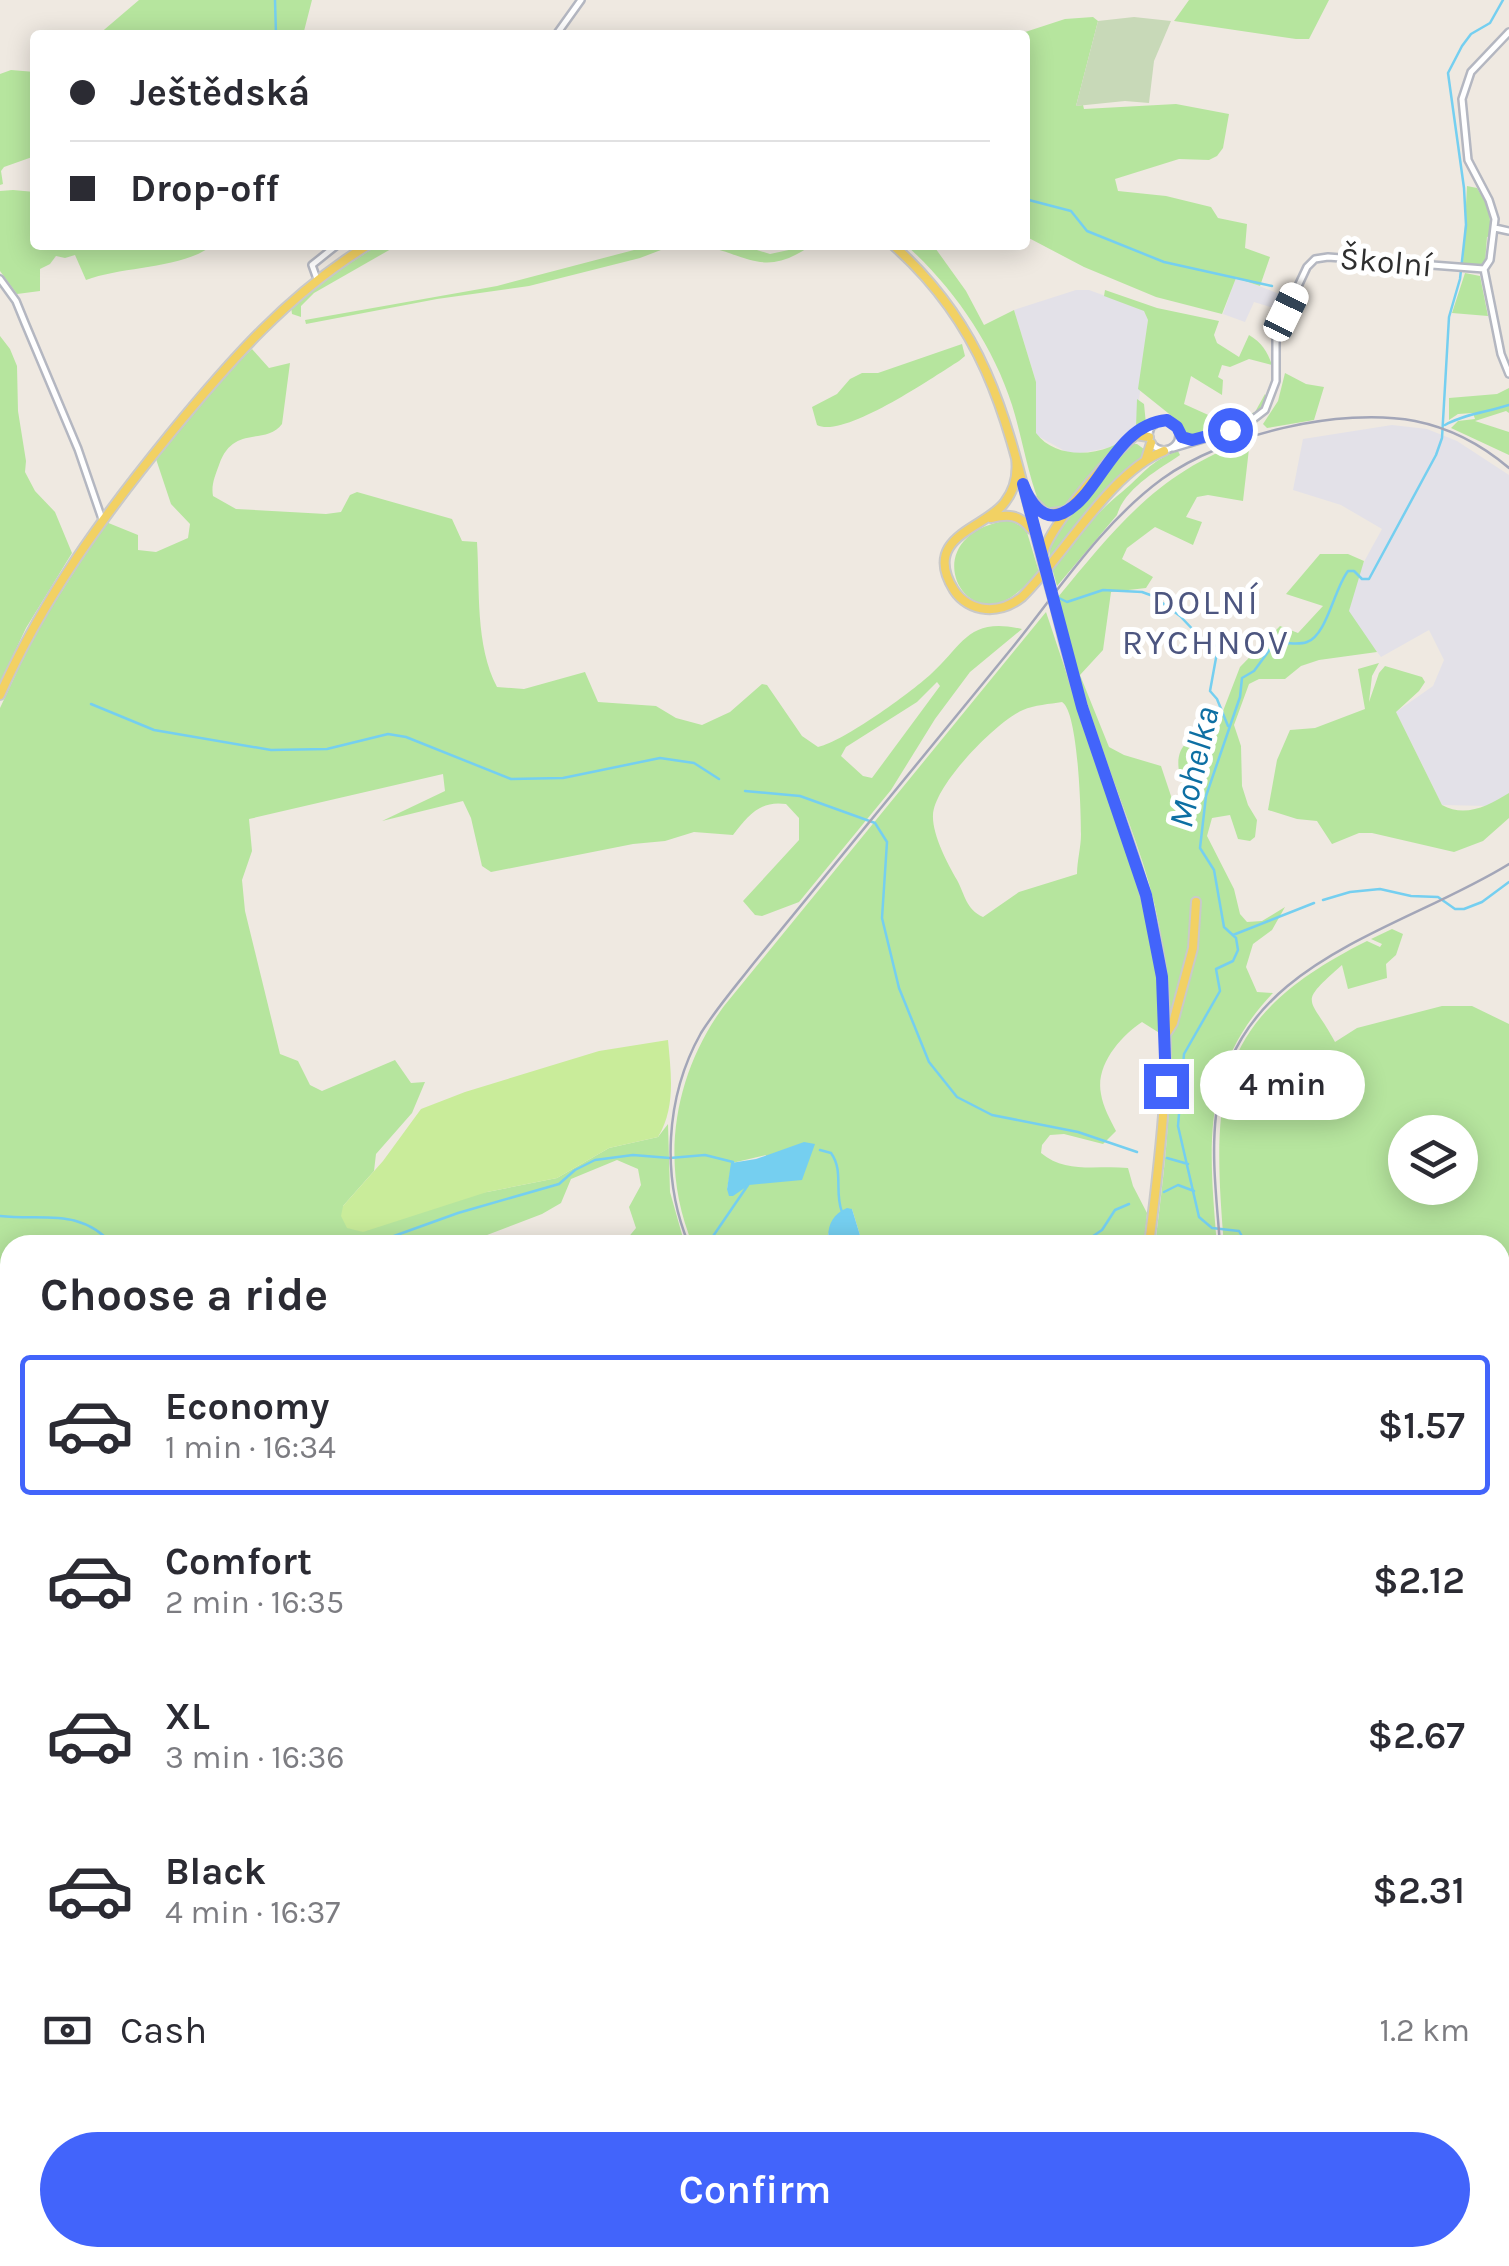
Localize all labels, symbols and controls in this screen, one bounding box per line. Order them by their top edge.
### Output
text: Ještědská [130,70,310,115]
text: Drop-off [130,166,279,211]
street label: Školní [1338,239,1434,285]
car [1259,278,1313,346]
route start [1208,408,1253,453]
district label: DOLNÍ RYCHNOV [1122,582,1290,663]
water label: Mohelka [1160,702,1228,832]
callout: 4 min [1201,1051,1366,1121]
route end [1144,1064,1189,1109]
text: 4 min [1239,1066,1326,1103]
map controls [1388,1115,1478,1205]
button: layers [1388,1115,1478,1205]
text: Choose a ride [40,1269,328,1321]
icon: car [45,1380,135,1470]
text: Economy [165,1384,329,1429]
text: $1.57 [1378,1403,1465,1448]
text: 1 min · 16:34 [165,1429,336,1466]
icon: car [45,1535,135,1625]
text: Comfort [165,1539,312,1584]
text: $2.12 [1373,1558,1465,1603]
text: 2 min · 16:35 [165,1584,344,1621]
icon: car [45,1690,135,1780]
text: XL [165,1694,210,1739]
text: $2.67 [1368,1713,1465,1758]
text: 3 min · 16:36 [165,1739,345,1776]
icon: car [45,1845,135,1935]
text: Black [165,1849,266,1894]
text: $2.31 [1372,1868,1465,1913]
text: 4 min · 16:37 [165,1894,340,1931]
icon: cash [40,2003,95,2058]
text: Cash [120,2008,207,2053]
text: 1.2 km [1380,2012,1470,2049]
button: Confirm [40,2132,1470,2247]

